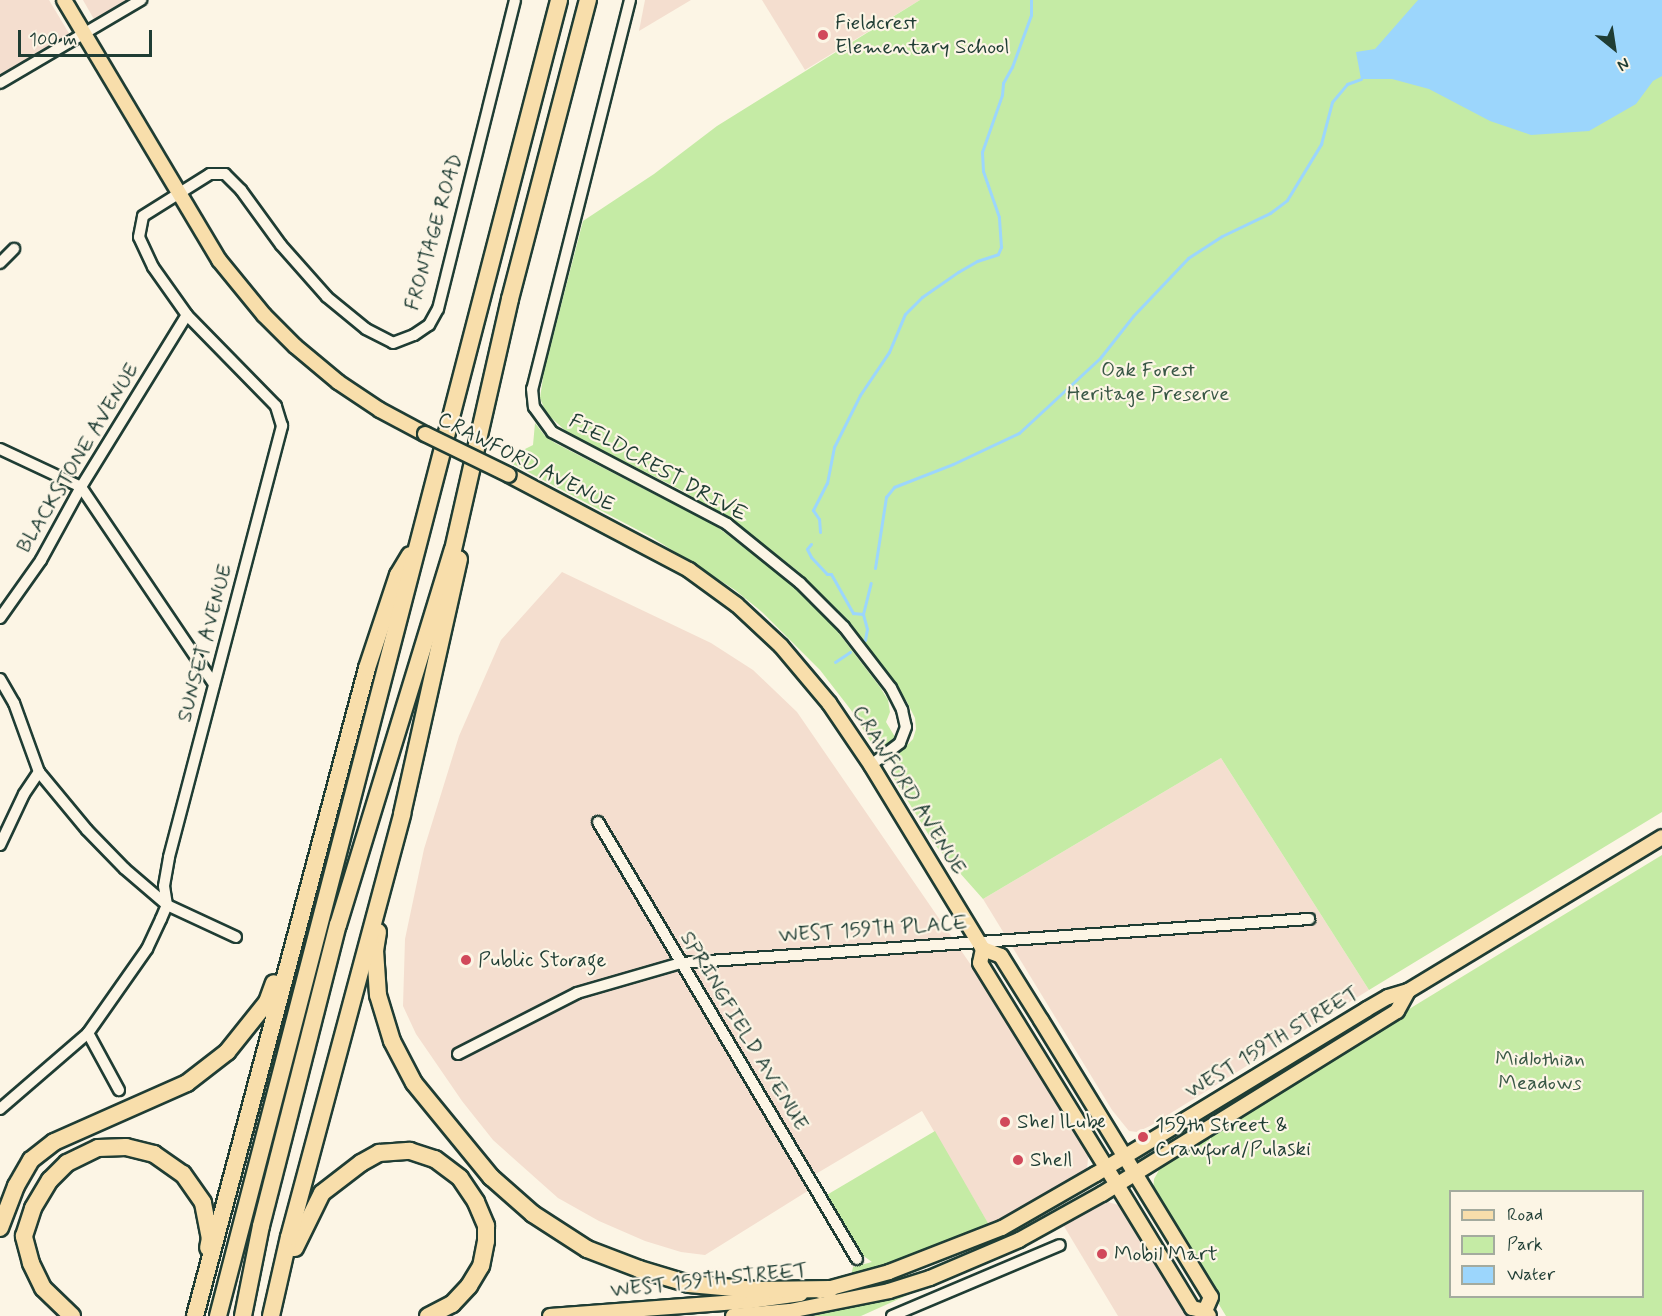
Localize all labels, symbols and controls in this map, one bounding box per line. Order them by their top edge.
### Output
place label: Fieldcrest Elementary School [835,10,1010,60]
scale bar [21,18,154,56]
north arrow [1584,18,1644,78]
text: 100 m [29,28,77,52]
marker: Fieldcrest Elementary School [816,28,830,42]
text: N [1613,52,1633,76]
street label: FRONTAGE ROAD [400,152,468,312]
street label: BLACKSTONE AVENUE [11,357,145,559]
park label: Oak Forest Heritage Preserve [1067,357,1229,407]
street label: CRAWFORD AVENUE [432,406,620,518]
street label: FIELDCREST DRIVE [564,408,752,528]
street label: SUNSET AVENUE [171,560,239,726]
street label: CRAWFORD AVENUE [846,700,972,880]
street label: WEST 159TH PLACE [779,910,967,948]
street label: SPRINGFIELD AVENUE [675,927,813,1135]
place label: Public Storage [478,947,606,973]
marker: Public Storage [459,953,473,967]
street label: WEST 159TH STREET [1179,980,1365,1104]
park label: Midlothian Meadows [1495,1046,1585,1096]
place label: Shel lLube [1017,1109,1106,1135]
place label: 159th Street & Crawford/Pulaski [1155,1112,1311,1162]
marker: Shel lLube [998,1115,1012,1129]
marker: 159th Street & Crawford/Pulaski [1136,1130,1150,1144]
place label: Shell [1030,1147,1072,1173]
marker: Shell [1011,1153,1025,1167]
legend [1449,1190,1644,1298]
text: Road [1507,1203,1543,1227]
text: Park [1507,1233,1543,1257]
place label: Mobil Mart [1114,1241,1216,1267]
marker: Mobil Mart [1095,1247,1109,1261]
street label: WEST 159TH STREET [608,1257,810,1303]
text: Water [1507,1263,1555,1287]

